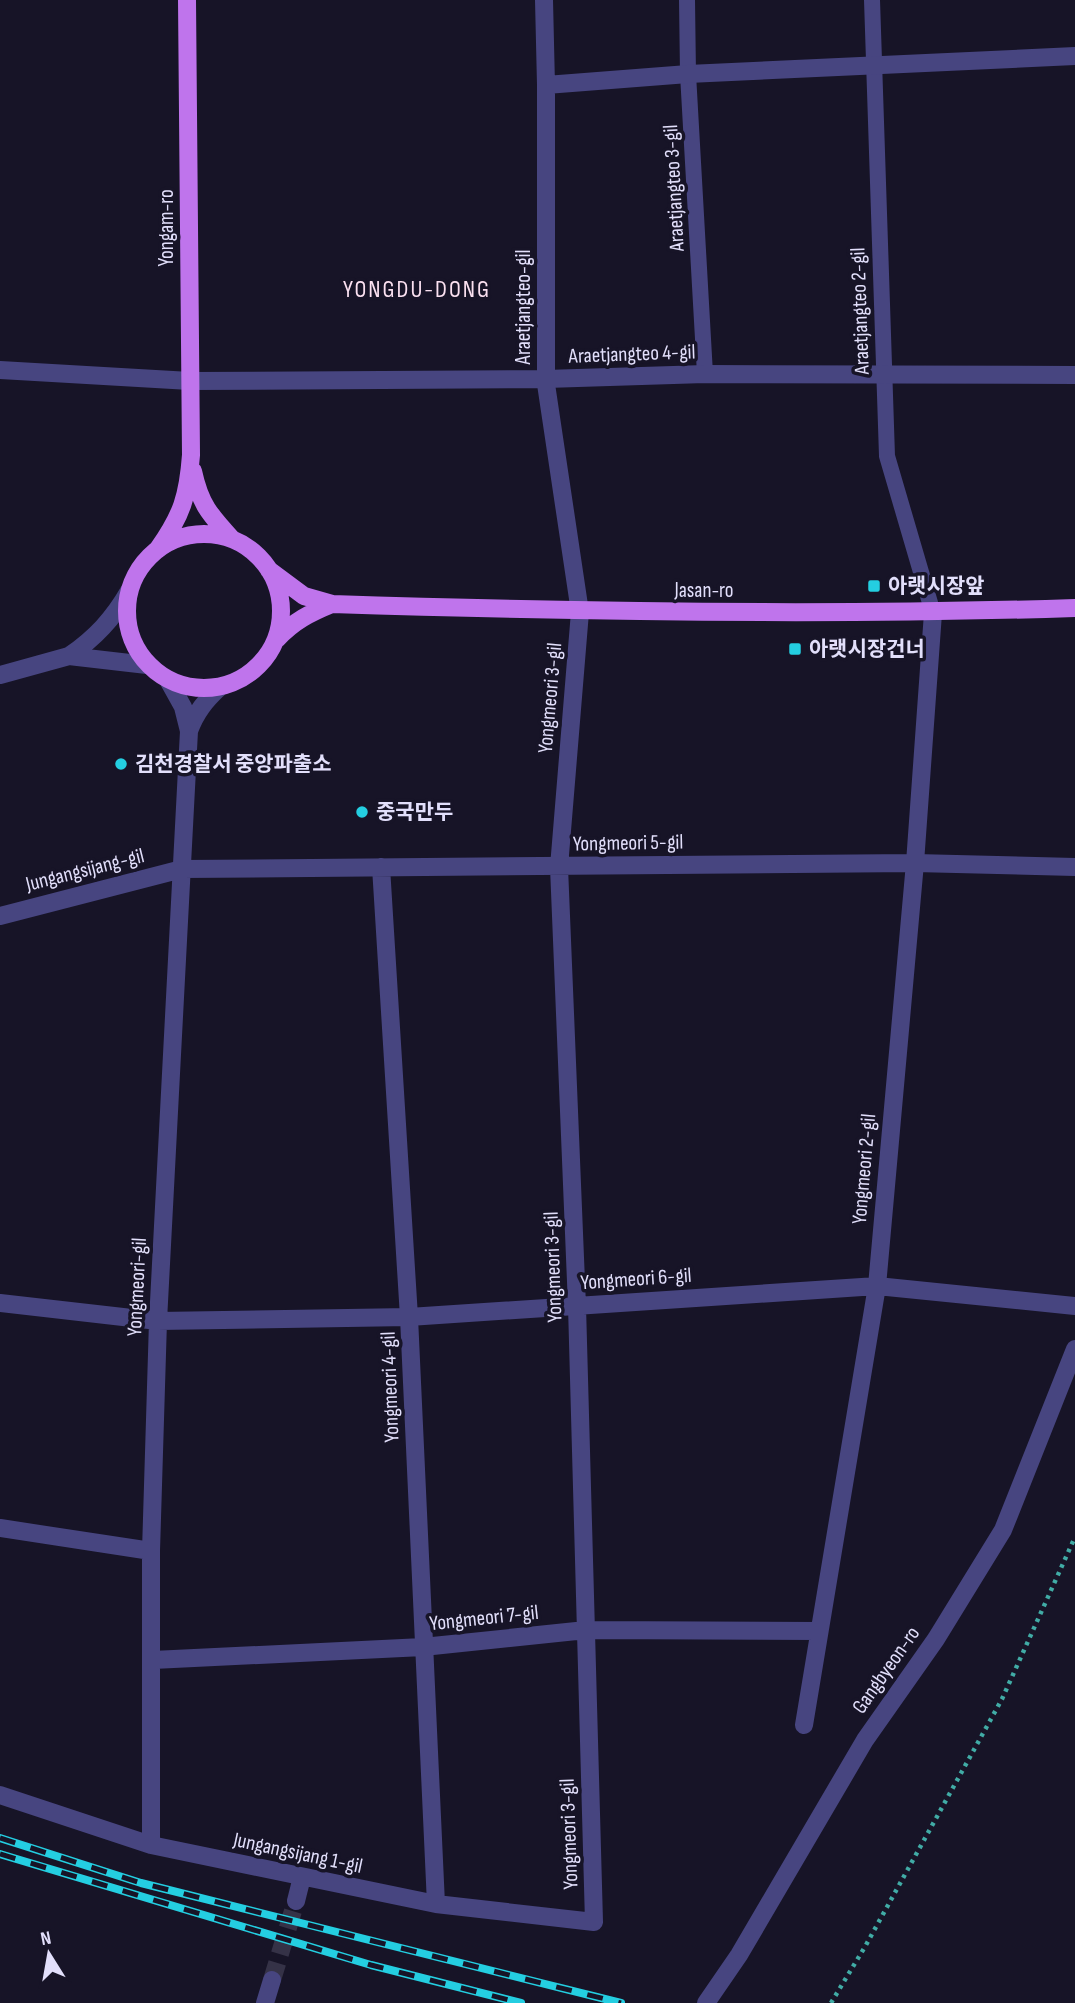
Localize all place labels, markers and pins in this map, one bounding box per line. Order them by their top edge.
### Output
place label: 아랫시장앞 [888,574,985,599]
marker: 아랫시장앞 [866,578,882,594]
place label: 아랫시장건너 [809,637,925,662]
marker: 아랫시장건너 [787,641,803,657]
place label: 김천경찰서 중앙파출소 [135,752,331,777]
marker: 김천경찰서 중앙파출소 [113,756,129,772]
place label: 중국만두 [376,800,453,825]
marker: 중국만두 [354,804,370,820]

